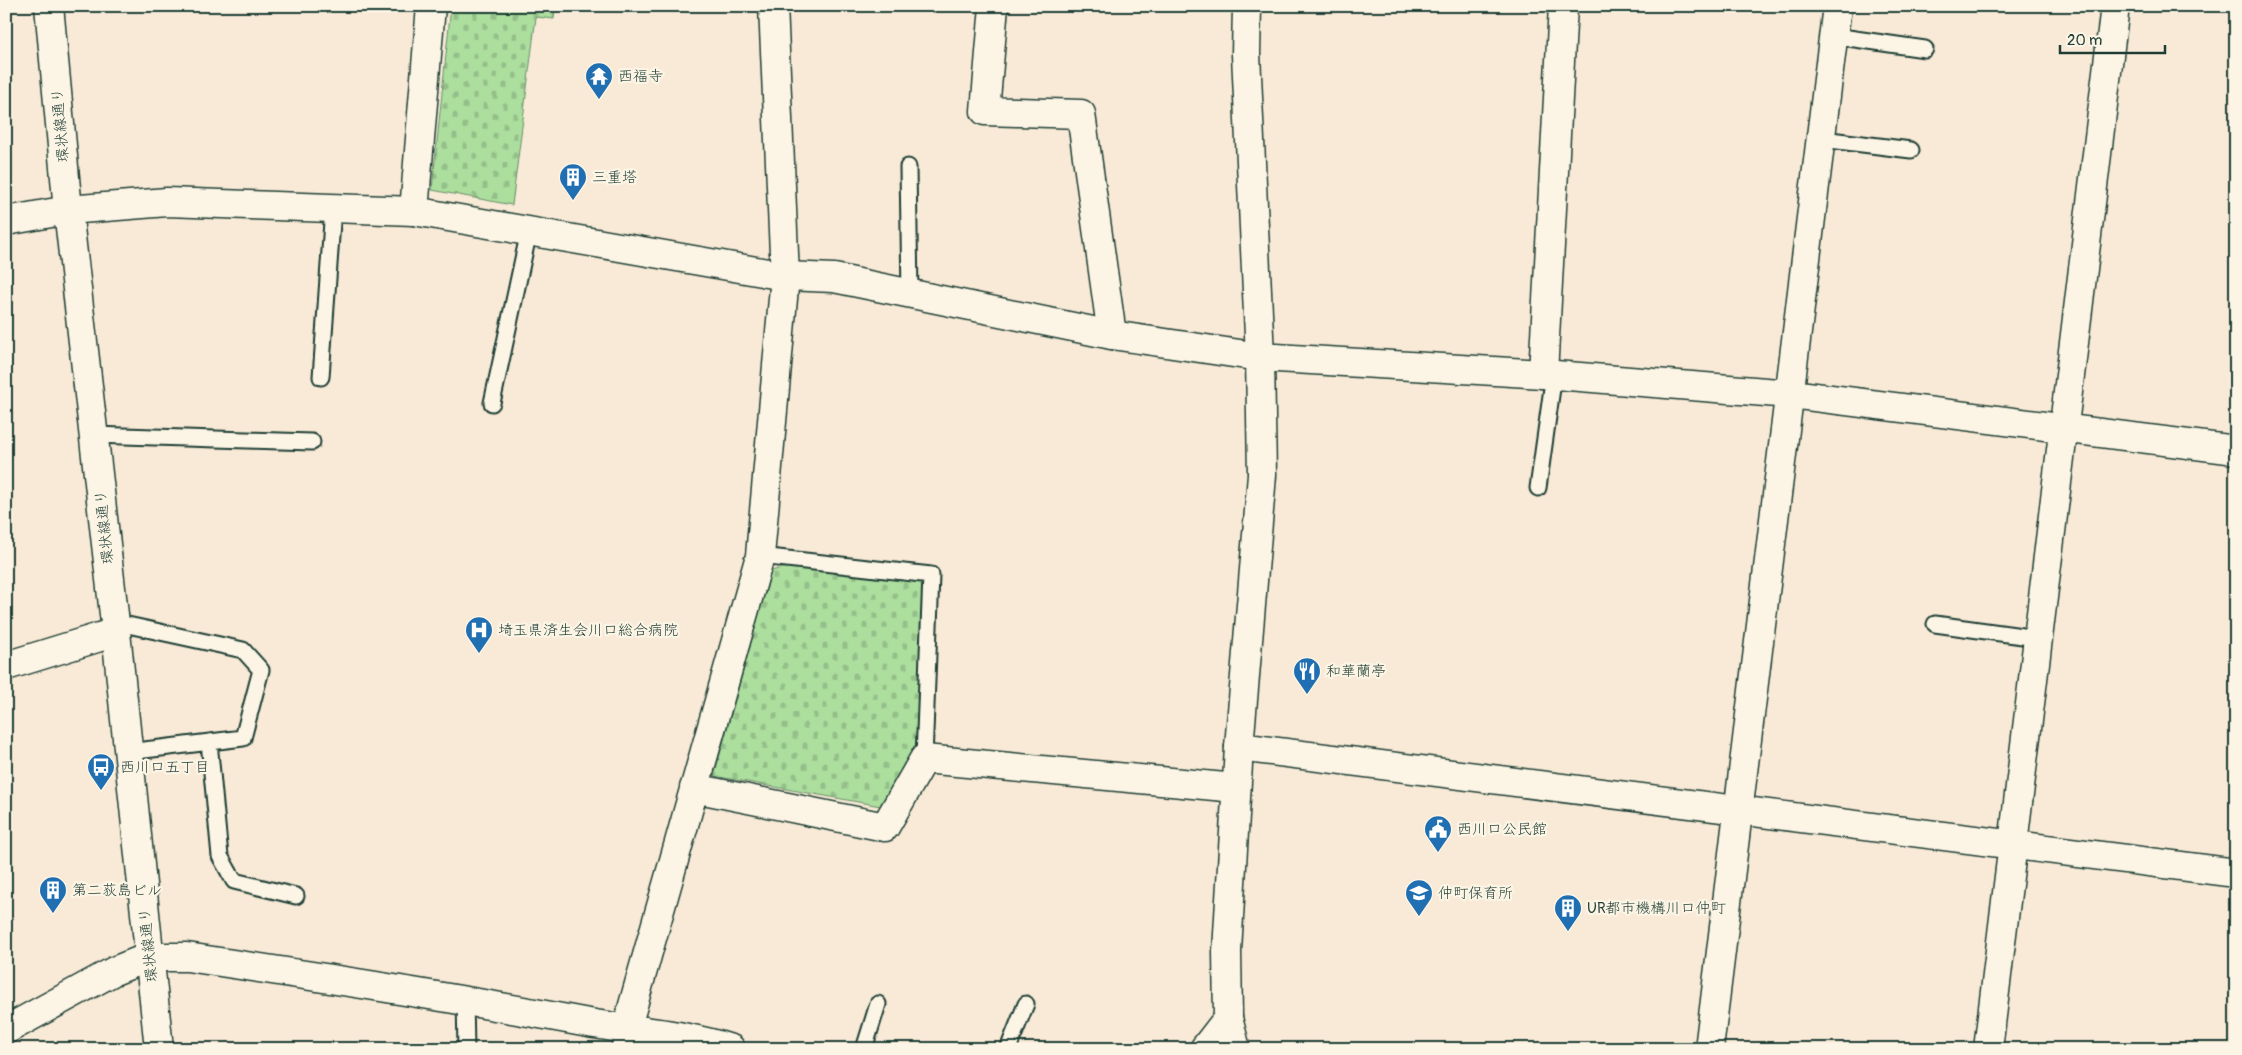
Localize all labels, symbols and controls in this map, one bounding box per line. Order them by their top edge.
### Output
scale bar [2060,22,2164,54]
text: 20 m [2067,31,2102,50]
temple icon: 西福寺 [584,61,614,100]
place label: 西福寺 [618,67,663,86]
street label: 環状線通り [48,87,73,163]
building icon: 三重塔 [558,162,588,201]
place label: 三重塔 [592,168,637,187]
street label: 環状線通り [91,489,118,565]
hospital icon: 埼玉県済生会川口総合病院 [464,615,494,654]
place label: 埼玉県済生会川口総合病院 [498,621,678,640]
restaurant icon: 和華蘭亭 [1292,656,1322,695]
place label: 和華蘭亭 [1326,662,1386,681]
bus stop icon: 西川口五丁目 [86,752,116,791]
place label: 西川口五丁目 [120,758,210,777]
public building icon: 西川口公民館 [1423,814,1453,853]
place label: 西川口公民館 [1457,820,1547,839]
building icon: 第二荻島ビル [38,875,68,914]
school or university icon: 仲町保育所 [1404,878,1434,917]
place label: 第二荻島ビル [72,881,162,900]
place label: 仲町保育所 [1438,884,1513,903]
building icon: UR都市機構川口仲町 [1553,893,1583,932]
place label: UR都市機構川口仲町 [1587,899,1727,918]
street label: 環状線通り [135,907,162,983]

